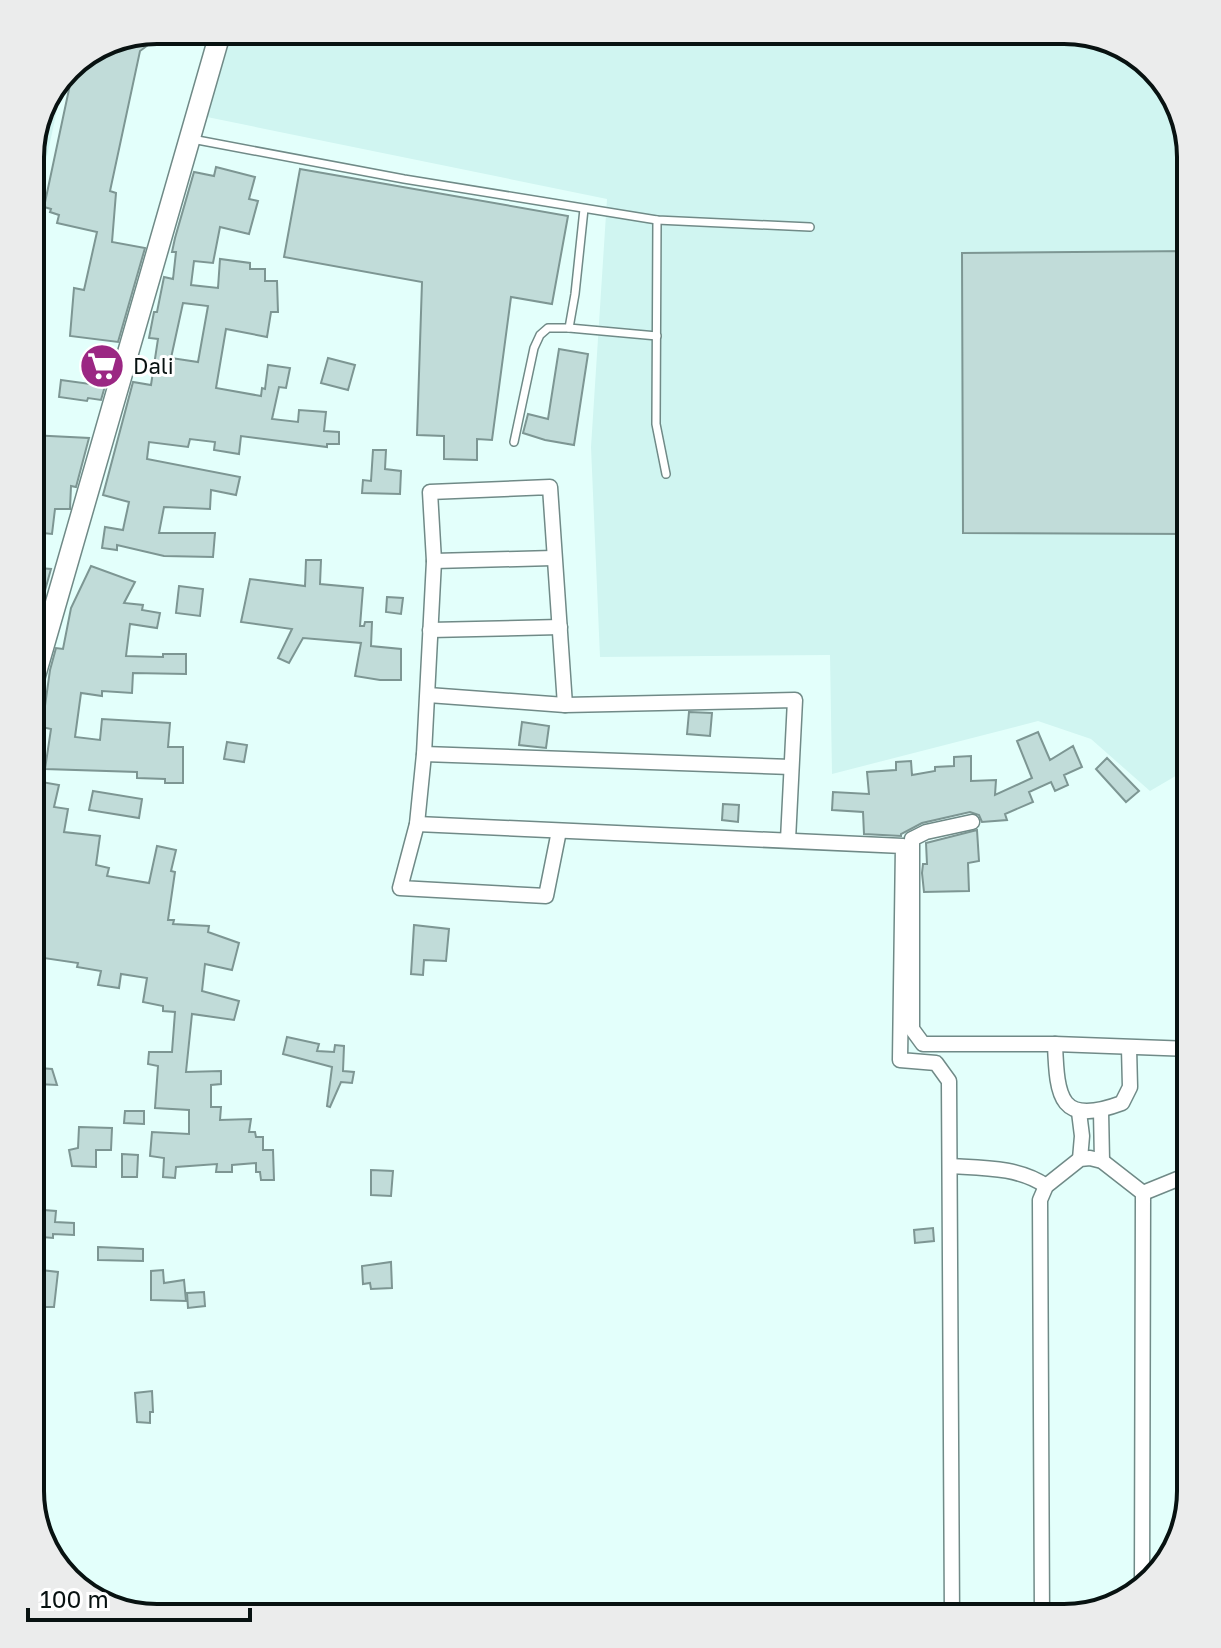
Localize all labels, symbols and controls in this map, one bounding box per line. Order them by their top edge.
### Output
supermarket icon: Dali [78,342,126,390]
place label: Dali [133,352,174,379]
scale bar [28,1572,250,1622]
text: 100 m [40,1584,109,1613]

